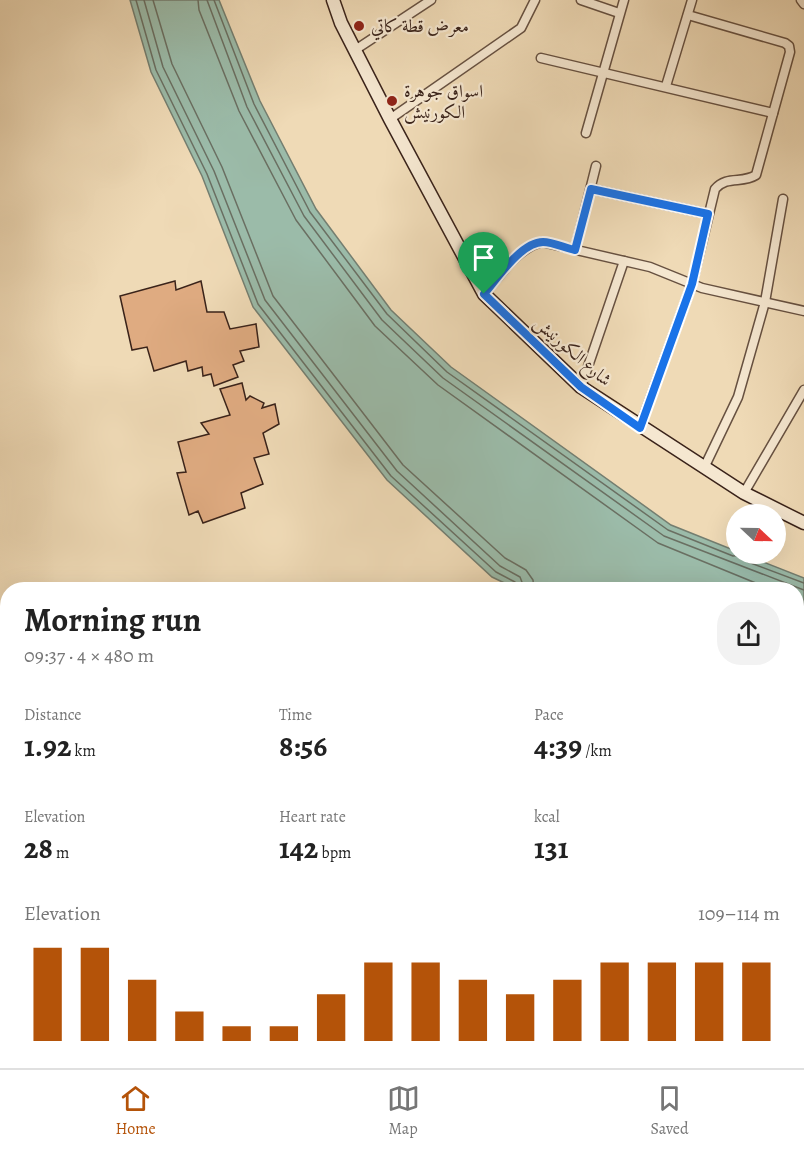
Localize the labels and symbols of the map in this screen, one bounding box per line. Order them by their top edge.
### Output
place label: معرض قطة كاتي [371,14,469,41]
marker: معرض قطة كاتي [352,19,366,33]
place label: اسواق جوهرة الكورنيش [404,79,483,124]
marker: اسواق جوهرة الكورنيش [385,94,399,108]
pin [458,232,509,294]
street label: شارع الكورنيش [527,310,617,394]
north arrow [726,504,786,564]

